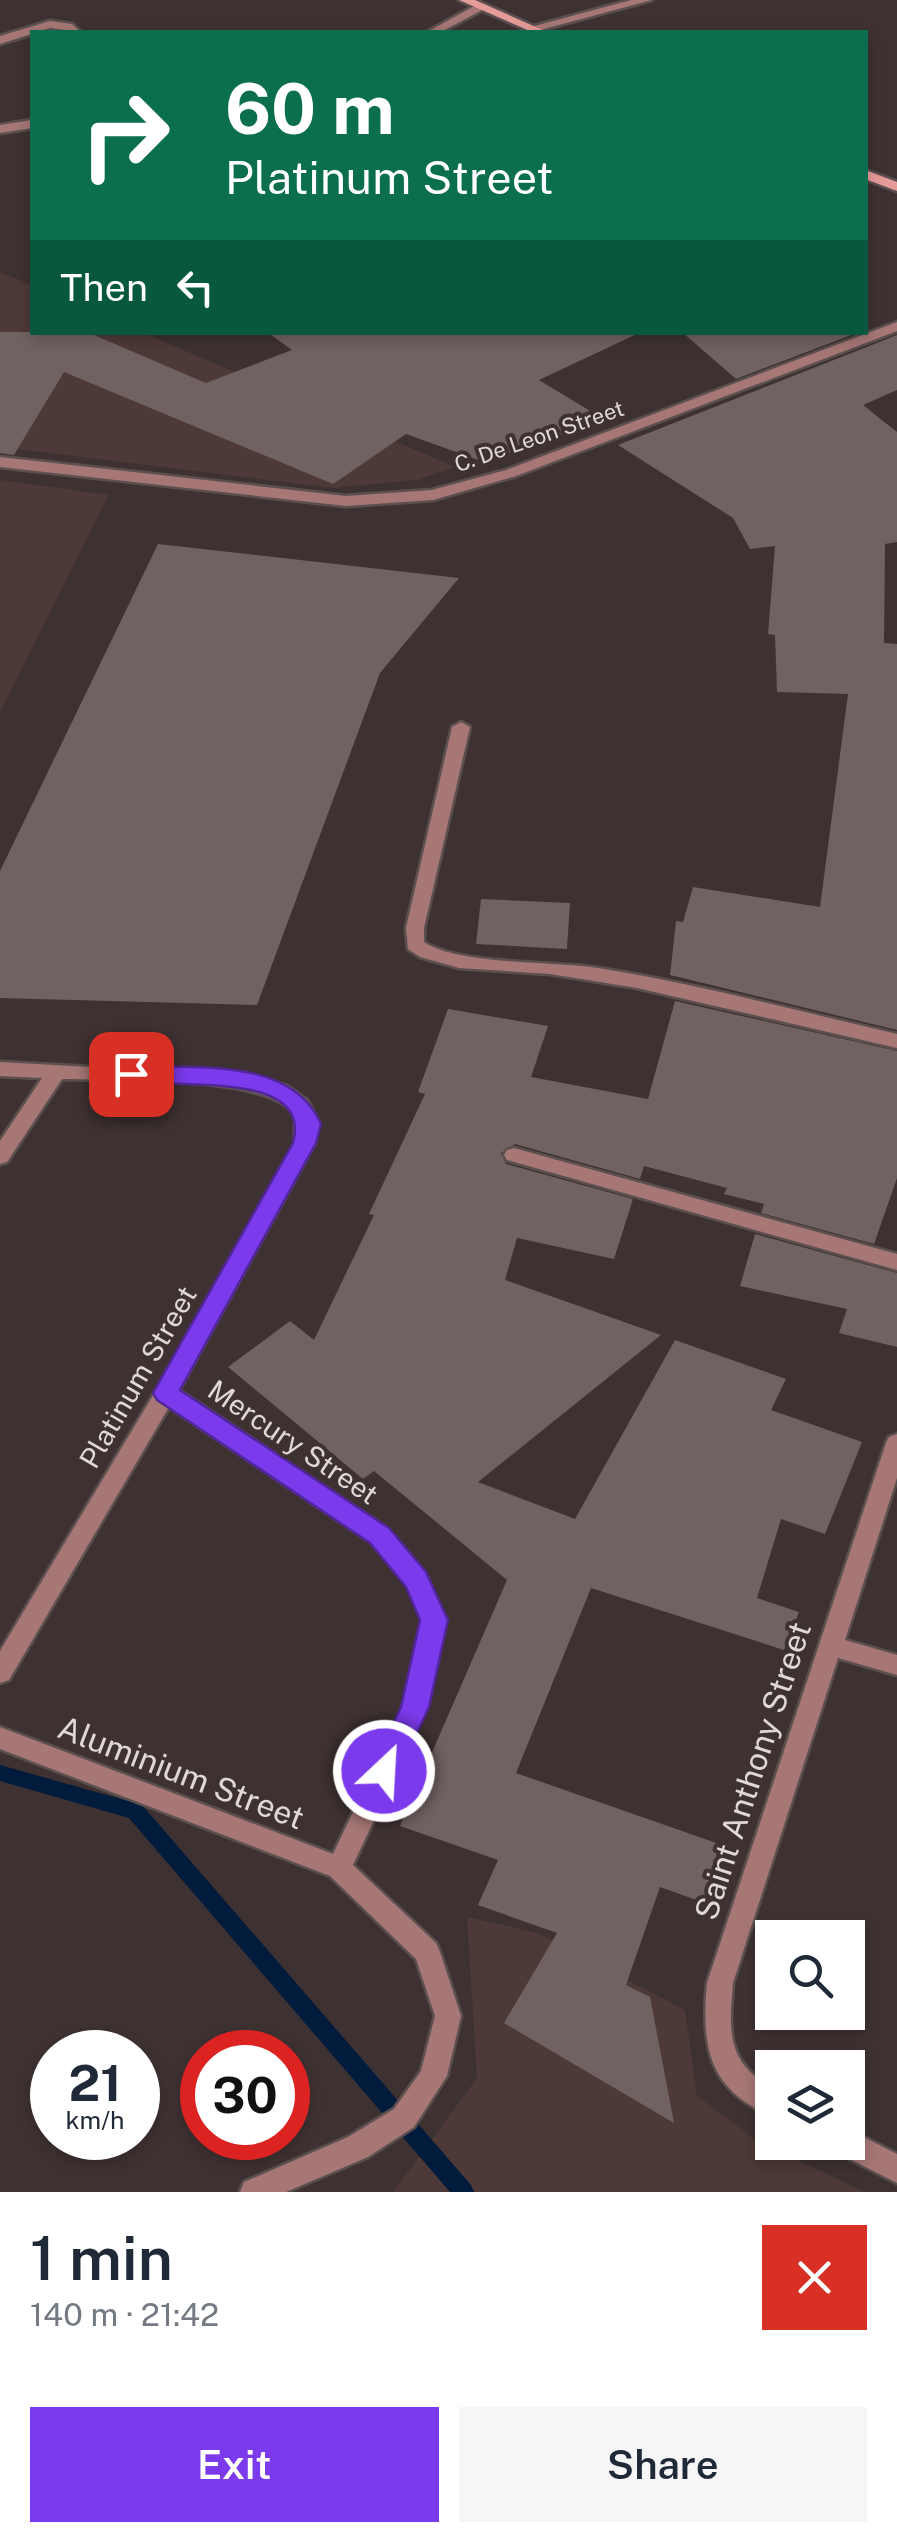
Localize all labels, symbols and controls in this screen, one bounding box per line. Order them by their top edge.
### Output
text: 60 m [225,67,395,150]
icon: right [60,70,190,200]
text: Platinum Street [225,151,554,204]
icon: left [168,260,223,315]
text: Then [60,265,148,310]
street label: C. De Leon Street [451,395,627,477]
pin [89,1032,174,1117]
icon: arrive [104,1047,159,1102]
street label: Platinum Street [72,1280,203,1474]
street label: Mercury Street [202,1373,384,1511]
street label: Saint Anthony Street [687,1617,818,1924]
street label: Aluminium Street [53,1709,309,1836]
position arrow [332,1719,436,1823]
map controls [755,1920,865,2160]
button: search [755,1920,865,2030]
speed limit sign: 30 [180,2030,310,2160]
button: layers [755,2050,865,2160]
text: 21 [68,2053,122,2112]
text: km/h [66,2105,124,2135]
text: 1 min [30,2223,173,2294]
button: close [762,2225,867,2330]
text: 140 m · 21:42 [30,2296,219,2333]
button: Exit [30,2407,439,2522]
button: Share [459,2407,867,2522]

